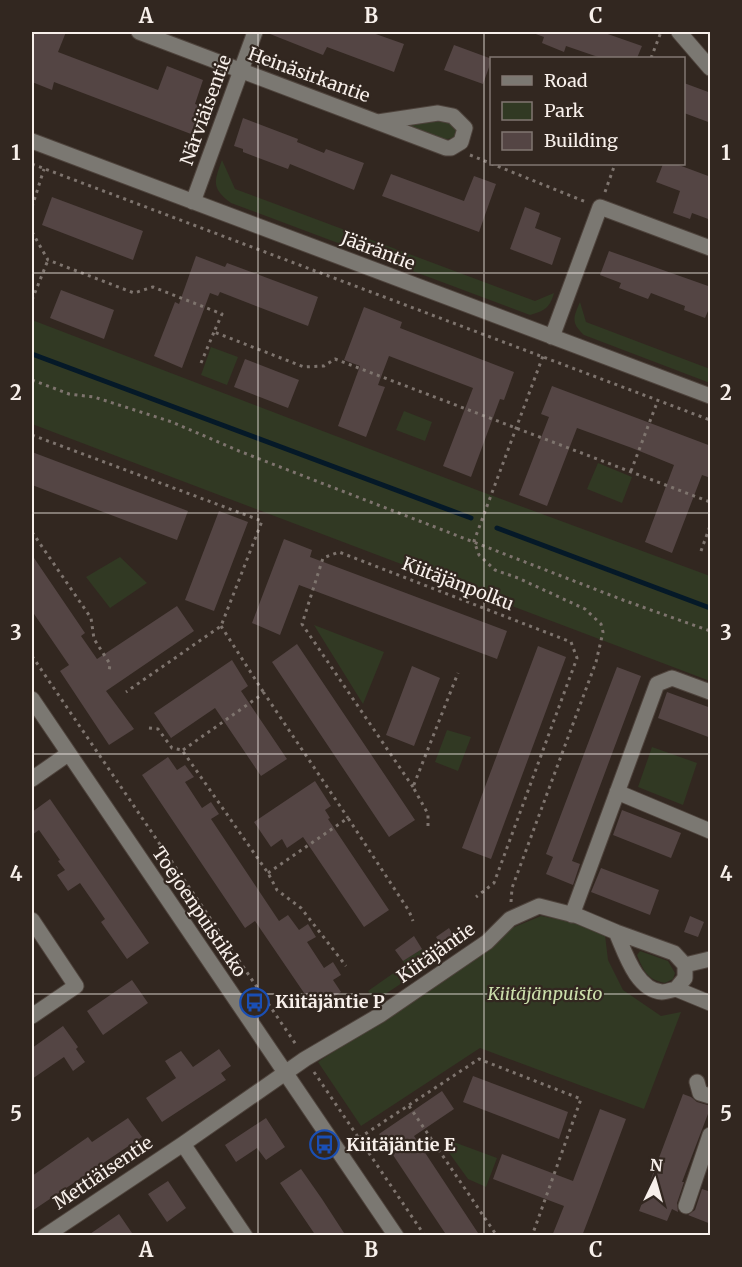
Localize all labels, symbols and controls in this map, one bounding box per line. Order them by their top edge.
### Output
text: A [138,3,154,28]
text: B [364,3,378,28]
text: C [589,3,603,28]
street label: Heinäsirkantie [245,42,373,107]
street label: Närviäisentie [175,51,236,168]
legend [490,57,685,165]
text: Road [544,69,588,92]
text: Park [544,99,585,122]
text: Building [544,129,618,152]
text: 1 [11,140,21,165]
text: 1 [721,140,731,165]
street label: Jääräntie [337,226,418,275]
text: 2 [10,380,22,405]
text: 2 [720,380,732,405]
street label: Kiitäjänpolku [399,552,517,615]
text: 3 [10,620,22,645]
text: 3 [720,620,732,645]
street label: Toejoenpuistikko [147,842,252,981]
text: 4 [10,861,23,886]
text: 4 [720,861,733,886]
street label: Kiitäjäntie [392,917,479,988]
park label: Kiitäjänpuisto [486,982,603,1005]
bus stop icon: Kiitäjäntie P [238,986,270,1018]
place label: Kiitäjäntie P [275,990,385,1013]
text: 5 [10,1101,22,1126]
text: 5 [720,1101,732,1126]
bus stop icon: Kiitäjäntie E [309,1129,341,1161]
street label: Mettiäisentie [49,1131,157,1214]
place label: Kiitäjäntie E [346,1133,456,1156]
north arrow [625,1150,685,1210]
text: N [649,1155,664,1176]
text: A [138,1237,154,1262]
text: B [364,1237,378,1262]
text: C [589,1237,603,1262]

